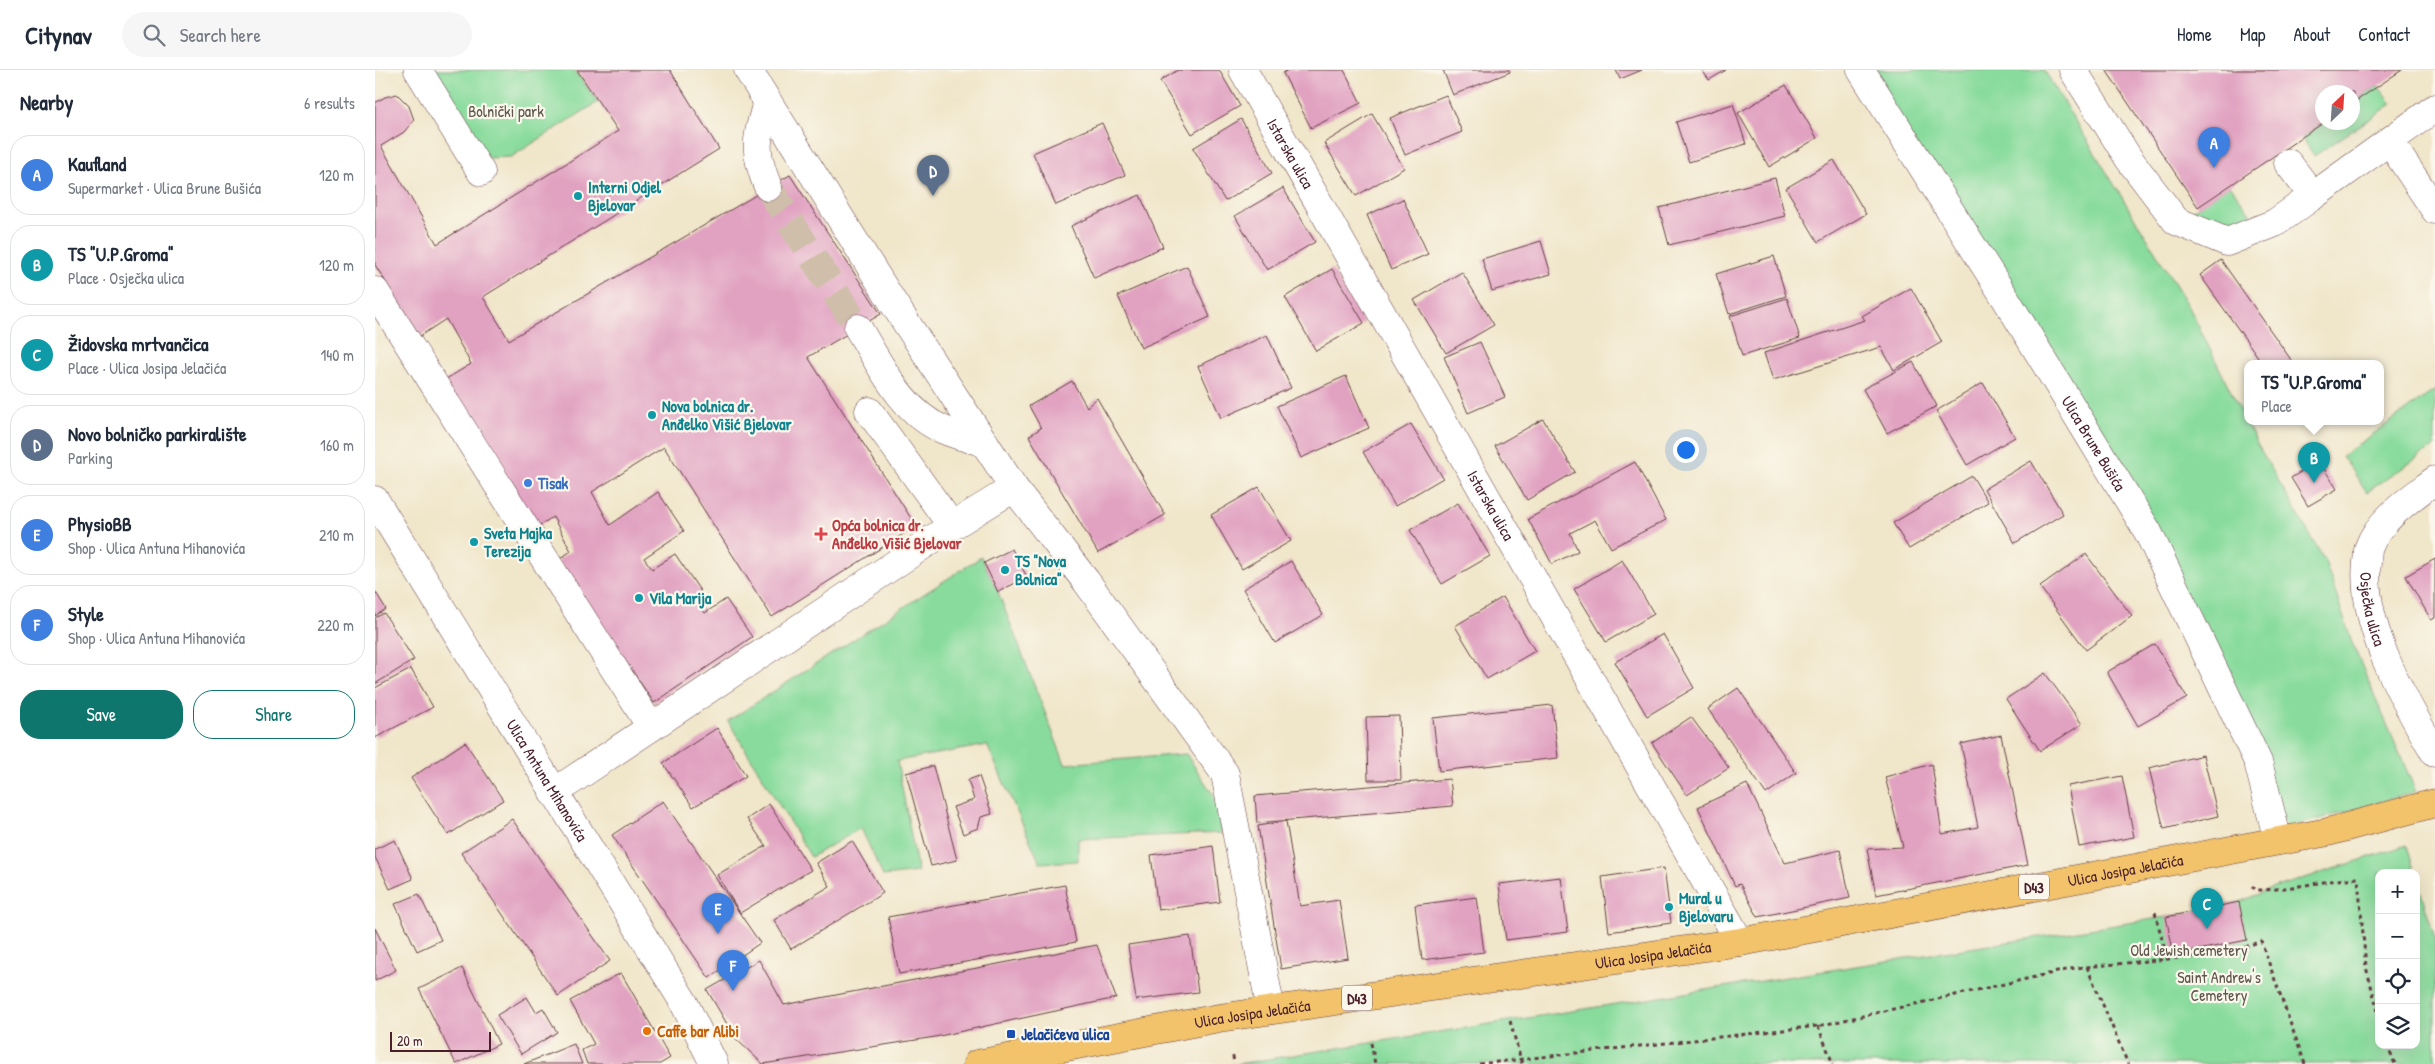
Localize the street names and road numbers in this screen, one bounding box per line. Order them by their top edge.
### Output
street label: Istarska ulica [1262,114,1319,192]
street label: Ulica Brune Bušića [2057,392,2131,495]
street label: Istarska ulica [1462,466,1520,544]
street label: Osječka ulica [2355,572,2391,649]
street label: Ulica Antuna Mihanovića [501,715,593,845]
street label: Ulica Josipa Jelačića [2066,848,2185,891]
road number: D43 [2019,874,2049,900]
street label: Ulica Josipa Jelačića [1594,935,1713,974]
road number: D43 [1342,986,1372,1010]
street label: Ulica Josipa Jelačića [1193,994,1312,1033]

